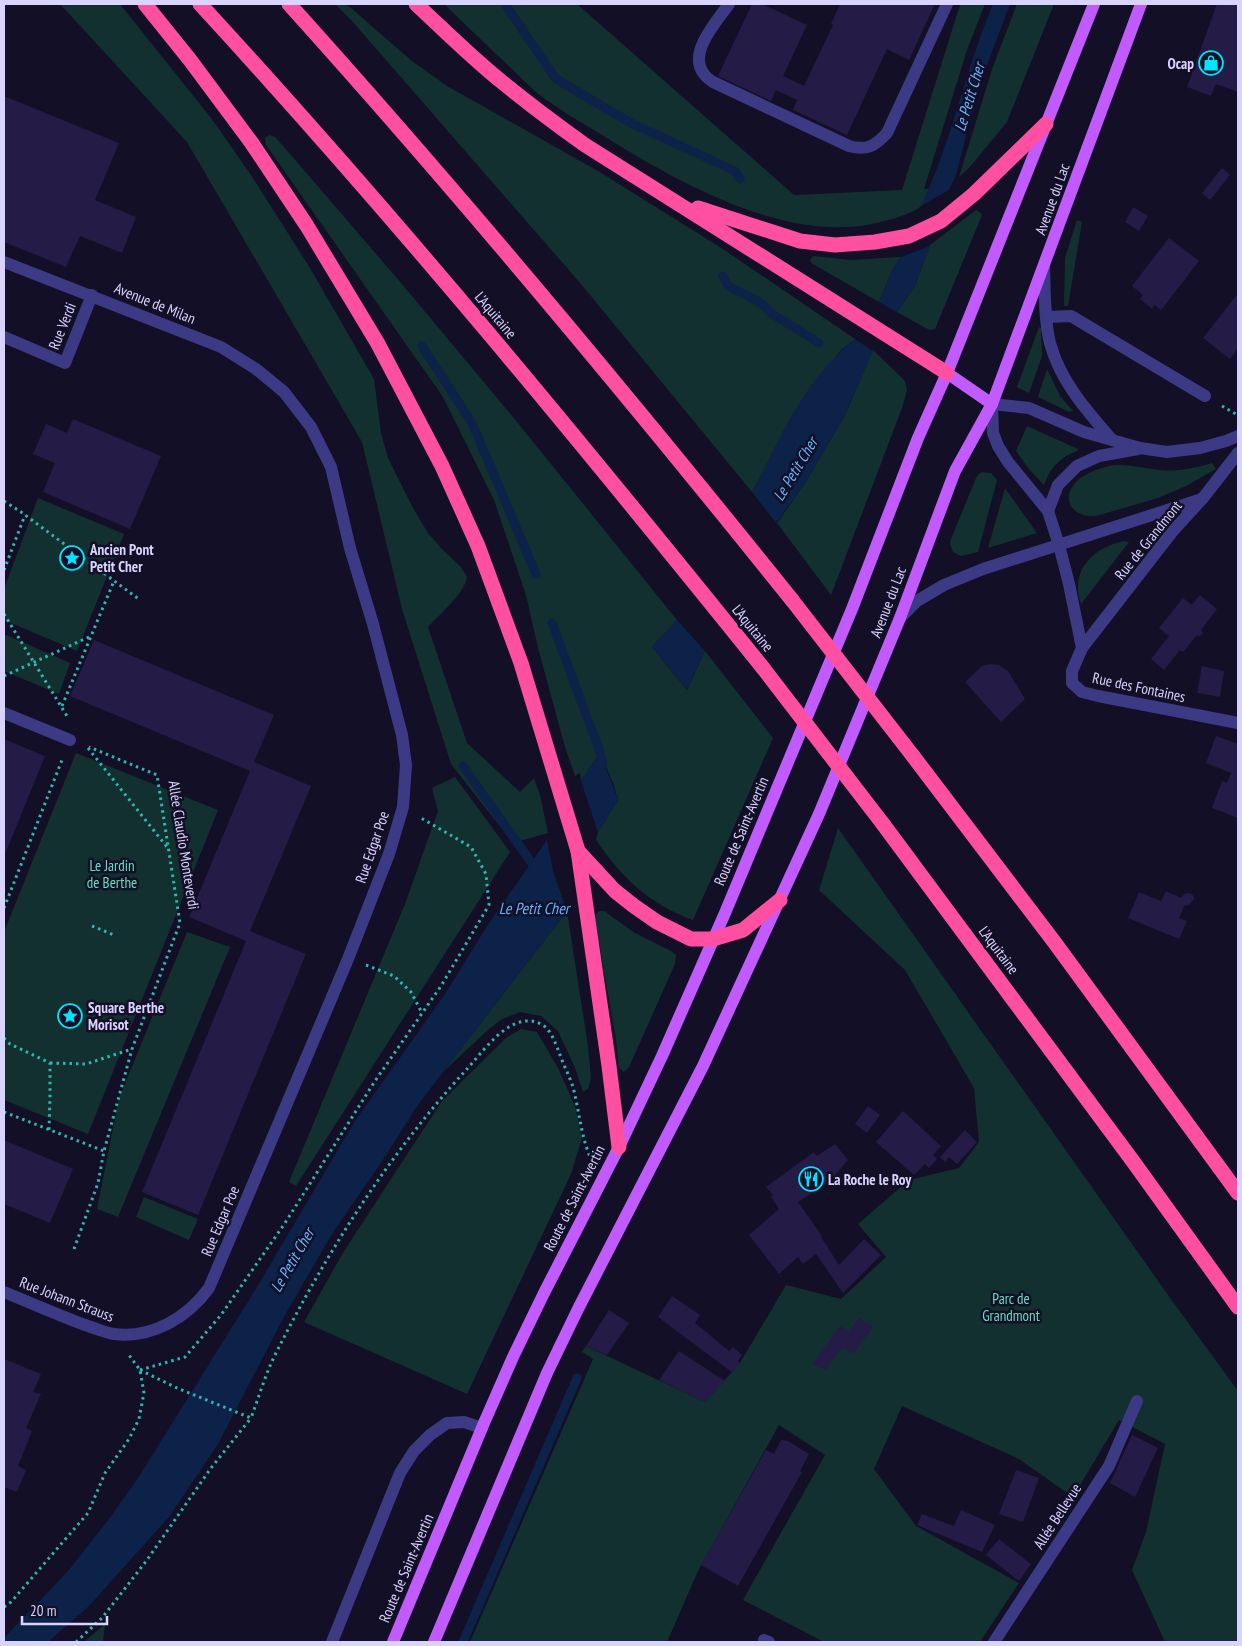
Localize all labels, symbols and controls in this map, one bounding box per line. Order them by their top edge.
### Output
shop icon: Ocap [1198,50,1224,76]
place label: Ocap [1168,54,1194,73]
water label: Le Petit Cher [949,58,990,134]
street label: Avenue du Lac [1030,160,1074,237]
street label: Avenue de Milan [112,278,198,328]
street label: L'Aquitaine [471,288,521,342]
street label: Rue Verdi [44,300,80,352]
water label: Le Petit Cher [768,431,823,504]
street label: Rue de Grandmont [1110,497,1186,583]
place label: Ancien Pont Petit Cher [89,540,154,576]
place icon: Ancien Pont Petit Cher [59,545,85,571]
street label: Avenue du Lac [866,563,910,640]
street label: L'Aquitaine [728,601,778,655]
street label: Rue des Fontaines [1091,668,1187,706]
street label: Route de Saint-Avertin [710,774,772,888]
street label: Allée Claudio Monteverdi [164,779,204,911]
street label: Rue Edgar Poe [351,809,393,885]
park label: Le Jardin de Berthe [87,856,137,892]
water label: Le Petit Cher [499,898,572,918]
street label: L'Aquitaine [975,922,1023,978]
place label: Square Berthe Morisot [88,998,164,1034]
place icon: Square Berthe Morisot [57,1003,83,1029]
street label: Route de Saint-Avertin [539,1142,609,1254]
restaurant icon: La Roche le Roy [798,1166,824,1192]
place label: La Roche le Roy [828,1170,912,1189]
street label: Rue Edgar Poe [197,1183,243,1259]
water label: Le Petit Cher [266,1222,320,1295]
street label: Rue Johann Strauss [17,1272,117,1326]
park label: Parc de Grandmont [982,1289,1040,1325]
street label: Allée Bellevue [1029,1480,1085,1552]
street label: Route de Saint-Avertin [375,1511,437,1625]
scale bar [22,1594,108,1626]
text: 20 m [30,1601,56,1620]

